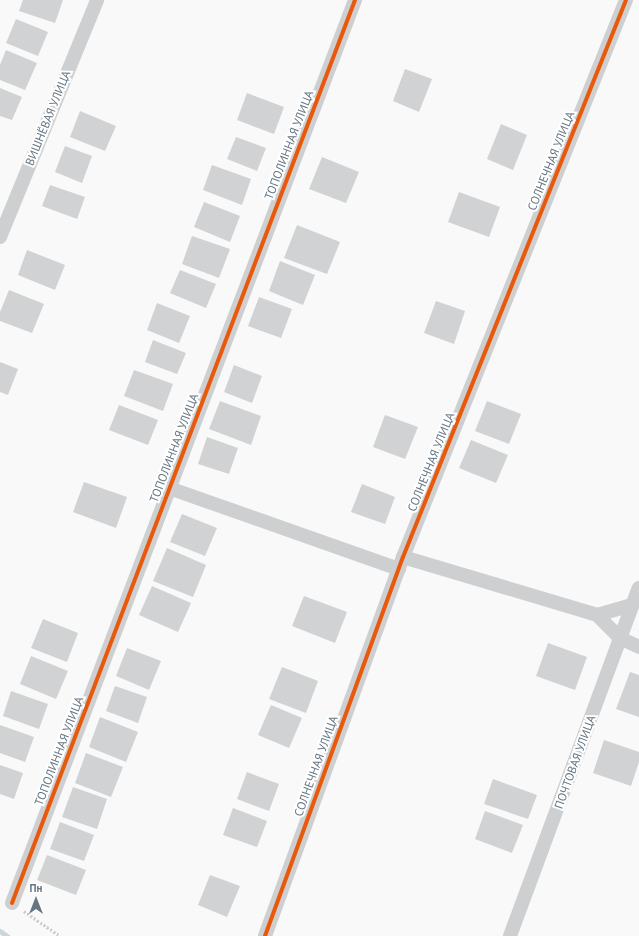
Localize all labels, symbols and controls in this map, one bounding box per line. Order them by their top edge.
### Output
street label: ВИШНЁВАЯ УЛИЦА [22,68,74,168]
street label: ТОПОЛИННАЯ УЛИЦА [261,88,317,202]
street label: СОЛНЕЧНАЯ УЛИЦА [524,109,578,213]
street label: ТОПОЛИННАЯ УЛИЦА [146,391,202,505]
street label: СОЛНЕЧНАЯ УЛИЦА [404,410,458,514]
street label: ТОПОЛИННАЯ УЛИЦА [31,694,87,808]
street label: ПОЧТОВАЯ УЛИЦА [551,713,599,811]
street label: СОЛНЕЧНАЯ УЛИЦА [291,714,341,818]
north arrow [16,880,56,920]
text: Пн [30,881,42,895]

